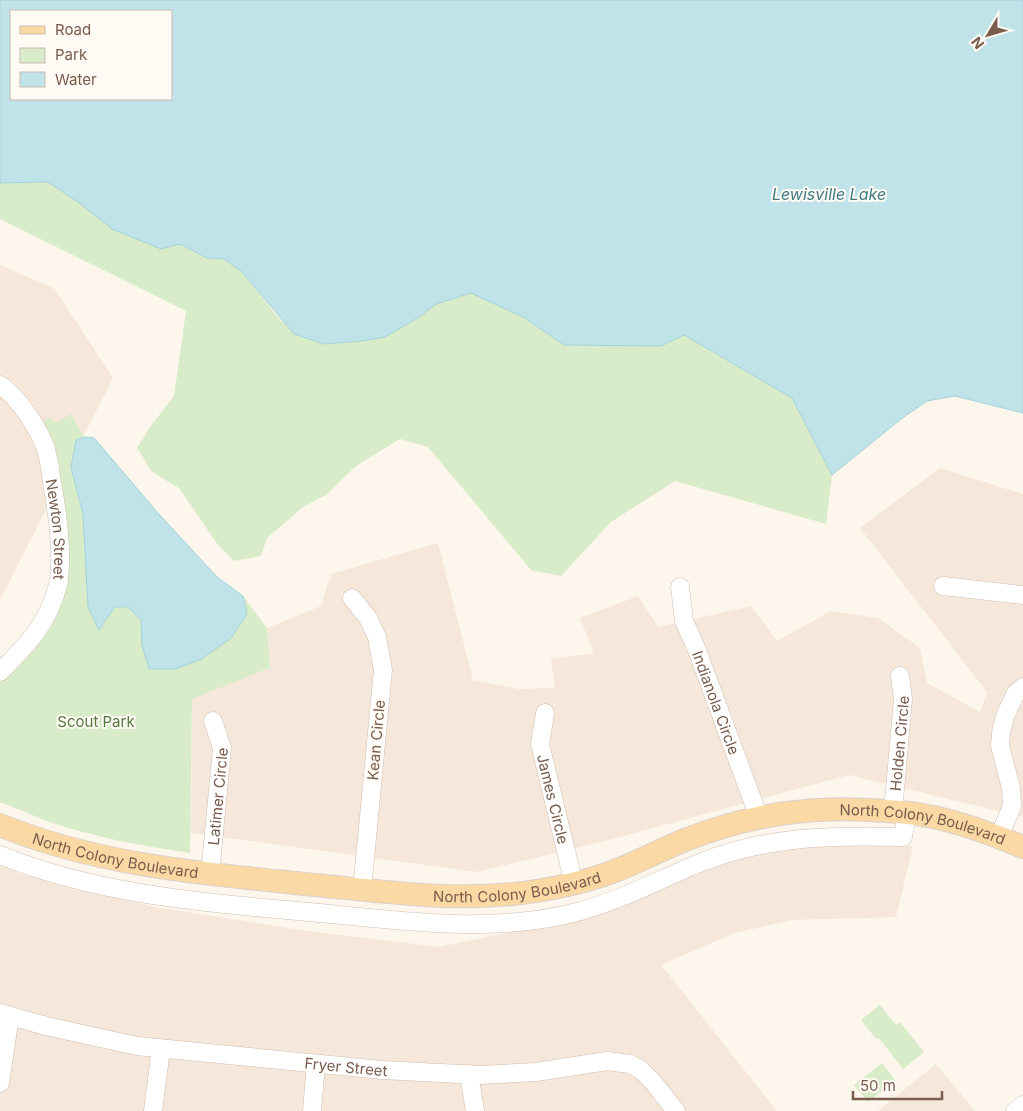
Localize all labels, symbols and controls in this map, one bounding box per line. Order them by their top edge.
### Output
legend [10,10,172,100]
north arrow [963,10,1013,60]
text: Road [55,20,91,39]
text: N [967,34,987,53]
text: Park [55,45,88,64]
text: Water [55,70,97,89]
water label: Lewisville Lake [772,184,886,204]
street label: Newton Street [42,477,70,580]
street label: Indianola Circle [689,648,744,757]
street label: Holden Circle [885,695,913,792]
street label: Kean Circle [363,699,389,781]
park label: Scout Park [57,712,135,731]
street label: Latimer Circle [203,747,232,846]
street label: James Circle [533,752,573,846]
street label: North Colony Boulevard [840,800,1008,848]
street label: North Colony Boulevard [30,828,200,882]
street label: North Colony Boulevard [433,867,603,906]
street label: Fryer Street [304,1053,388,1080]
scale bar [853,1068,942,1100]
text: 50 m [860,1076,896,1095]

